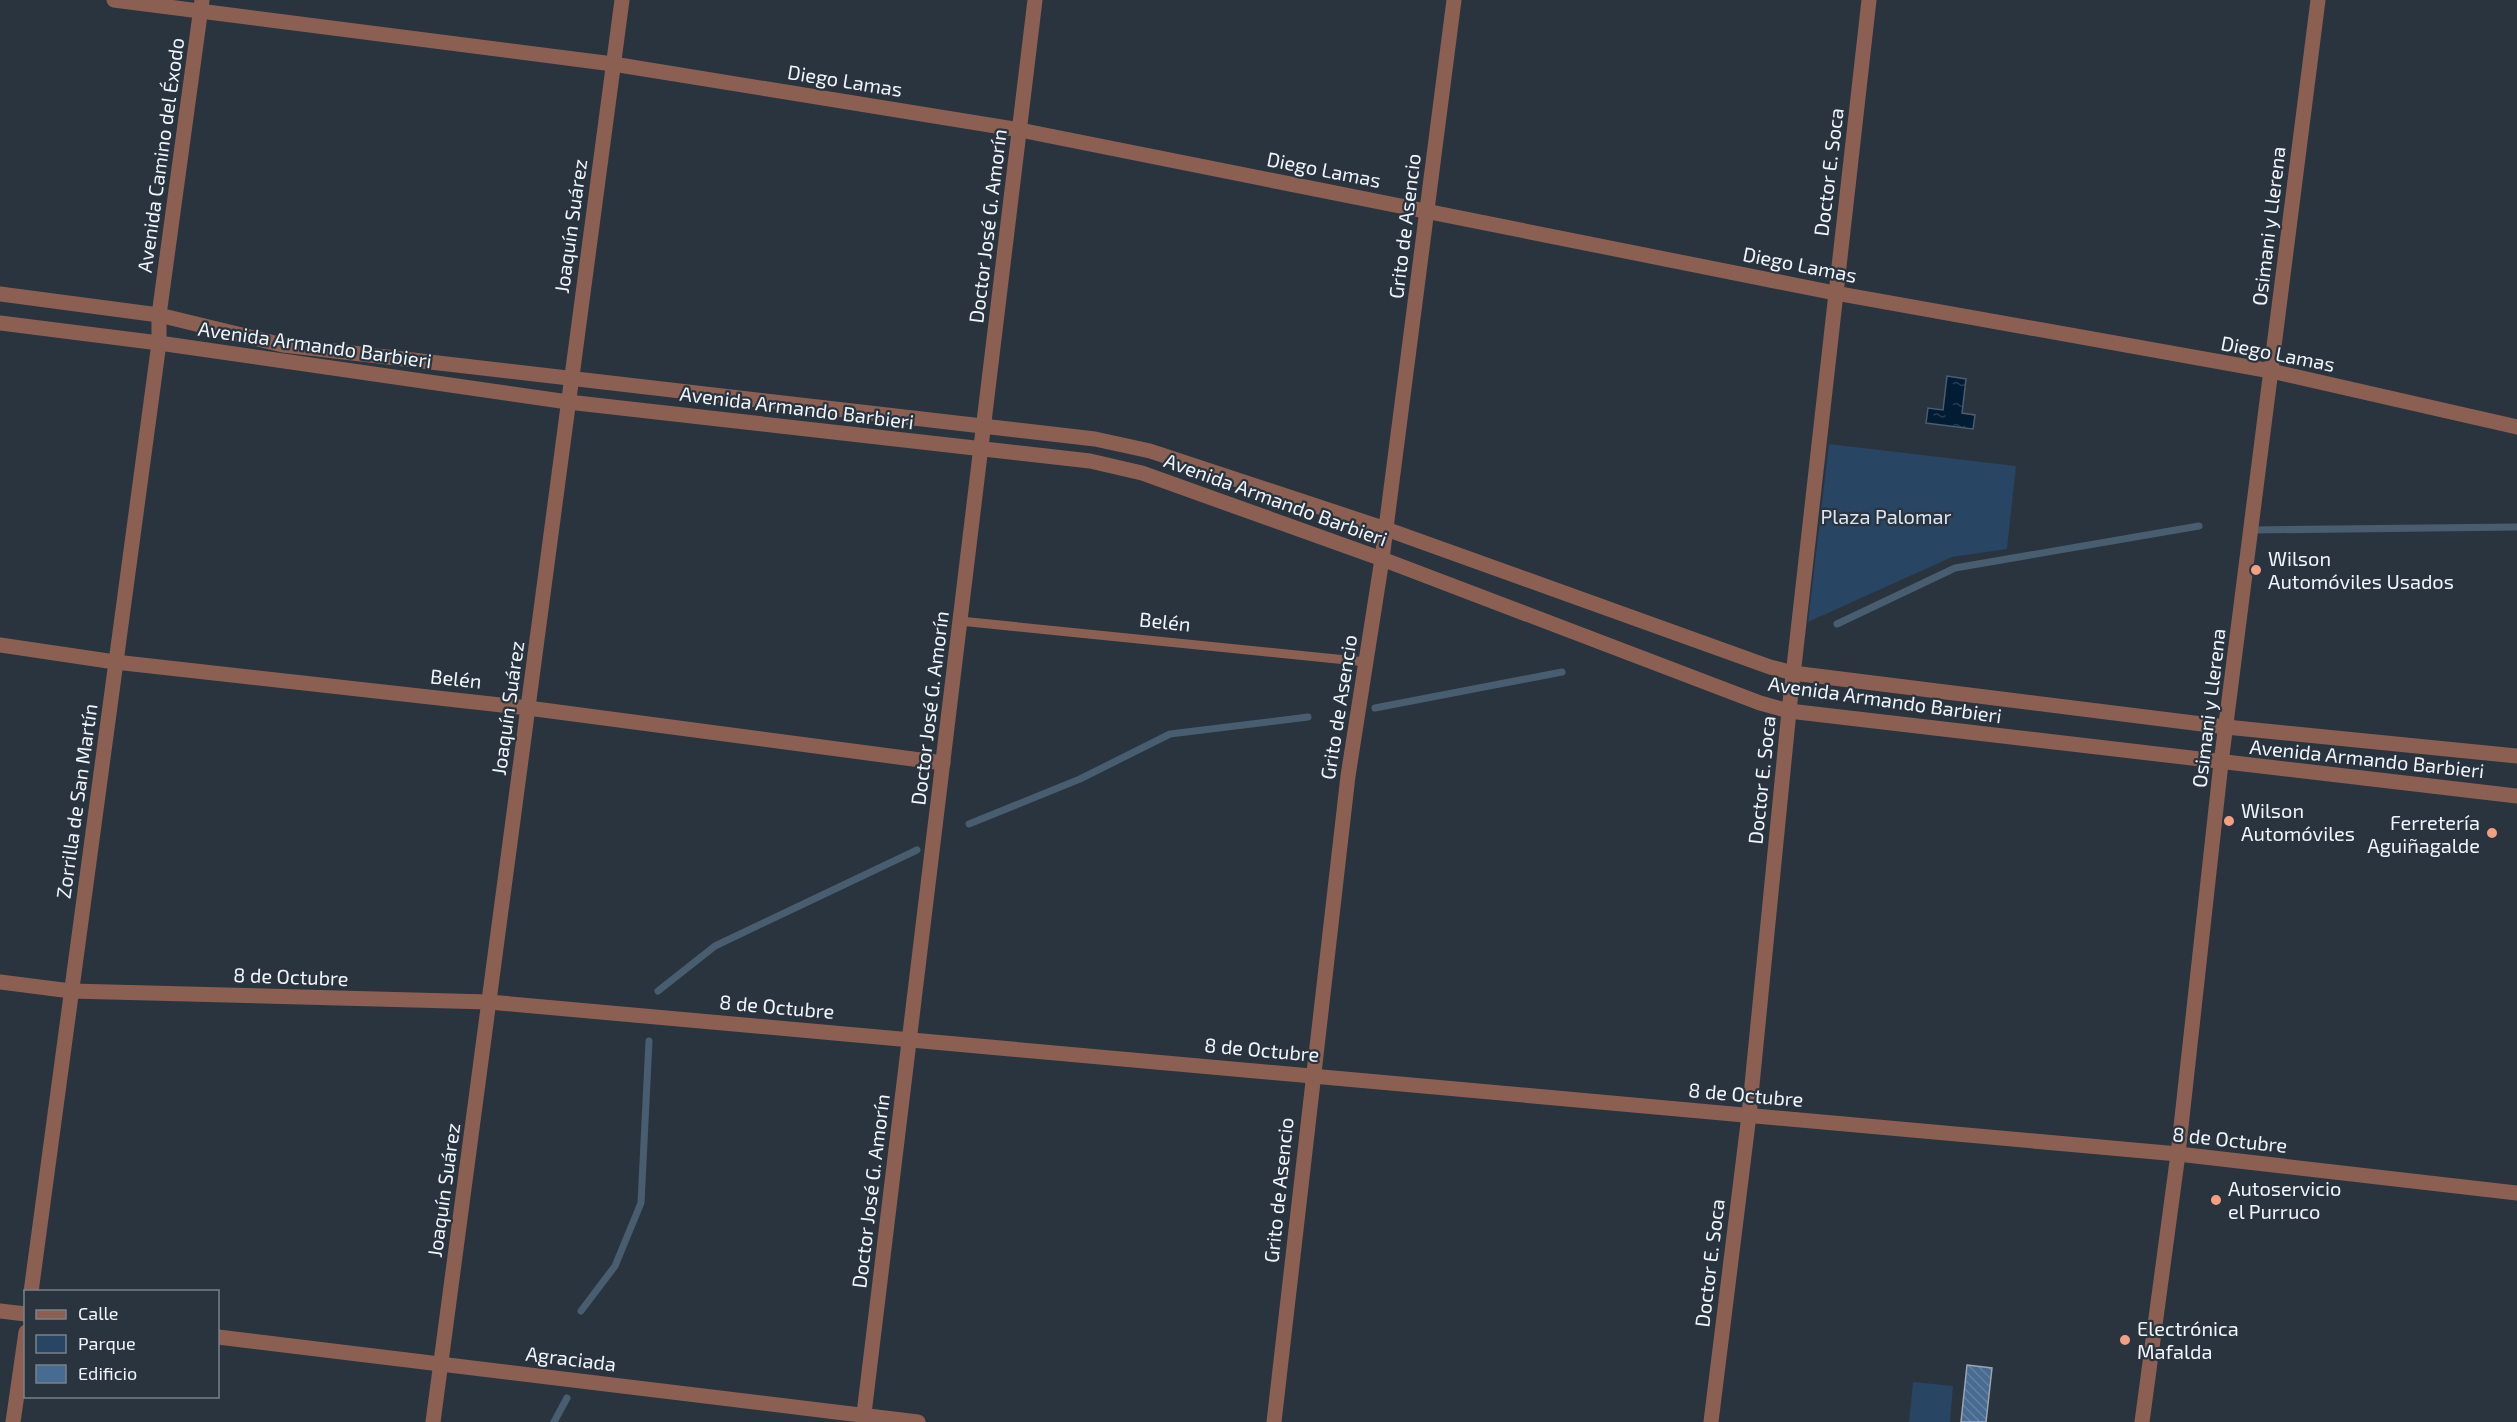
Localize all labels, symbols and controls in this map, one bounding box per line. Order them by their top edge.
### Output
street label: Avenida Camino del Éxodo [132,36,188,274]
street label: Diego Lamas [786,59,904,101]
street label: Doctor E. Soca [1808,106,1848,238]
street label: Doctor José G. Amorín [963,127,1011,325]
street label: Osimani y Llerena [2246,145,2290,307]
street label: Diego Lamas [1265,146,1383,192]
street label: Grito de Asencio [1383,152,1425,300]
street label: Joaquín Suárez [549,157,591,295]
street label: Diego Lamas [1741,241,1859,287]
street label: Avenida Armando Barbieri [197,316,433,372]
street label: Diego Lamas [2219,330,2337,376]
street label: Avenida Armando Barbieri [679,381,915,433]
street label: Avenida Armando Barbieri [1161,447,1391,551]
park label: Plaza Palomar [1821,504,1951,528]
place label: Wilson Automóviles Usados [2268,546,2454,593]
marker: Wilson Automóviles Usados [2249,563,2263,577]
street label: Belén [1138,606,1192,636]
street label: Doctor José G. Amorín [905,609,953,807]
street label: Osimani y Llerena [2186,627,2230,789]
street label: Grito de Asencio [1315,633,1361,781]
street label: Joaquín Suárez [486,639,528,777]
street label: Belén [429,663,483,693]
street label: Avenida Armando Barbieri [1767,671,2003,727]
street label: Zorrilla de San Martín [50,702,102,900]
street label: Doctor E. Soca [1742,715,1780,845]
street label: Avenida Armando Barbieri [2249,734,2485,782]
place label: Wilson Automóviles [2241,798,2355,845]
place label: Ferretería Aguiñagalde [2367,810,2480,857]
marker: Wilson Automóviles [2222,814,2236,828]
marker: Ferretería Aguiñagalde [2485,826,2499,840]
street label: 8 de Octubre [233,962,349,990]
street label: 8 de Octubre [719,989,835,1023]
street label: 8 de Octubre [1204,1032,1320,1066]
street label: 8 de Octubre [1688,1077,1804,1111]
street label: Doctor José G. Amorín [846,1092,894,1290]
street label: Grito de Asencio [1258,1116,1298,1264]
street label: Joaquín Suárez [422,1121,464,1259]
street label: 8 de Octubre [2171,1121,2289,1157]
place label: Autoservicio el Purruco [2228,1176,2341,1223]
marker: Autoservicio el Purruco [2209,1193,2223,1207]
street label: Doctor E. Soca [1689,1197,1729,1329]
legend [24,1290,219,1398]
text: Calle [78,1302,119,1324]
place label: Electrónica Mafalda [2137,1316,2239,1363]
text: Parque [78,1332,136,1354]
marker: Electrónica Mafalda [2118,1333,2132,1347]
street label: Agraciada [524,1341,618,1375]
text: Edificio [78,1362,137,1384]

